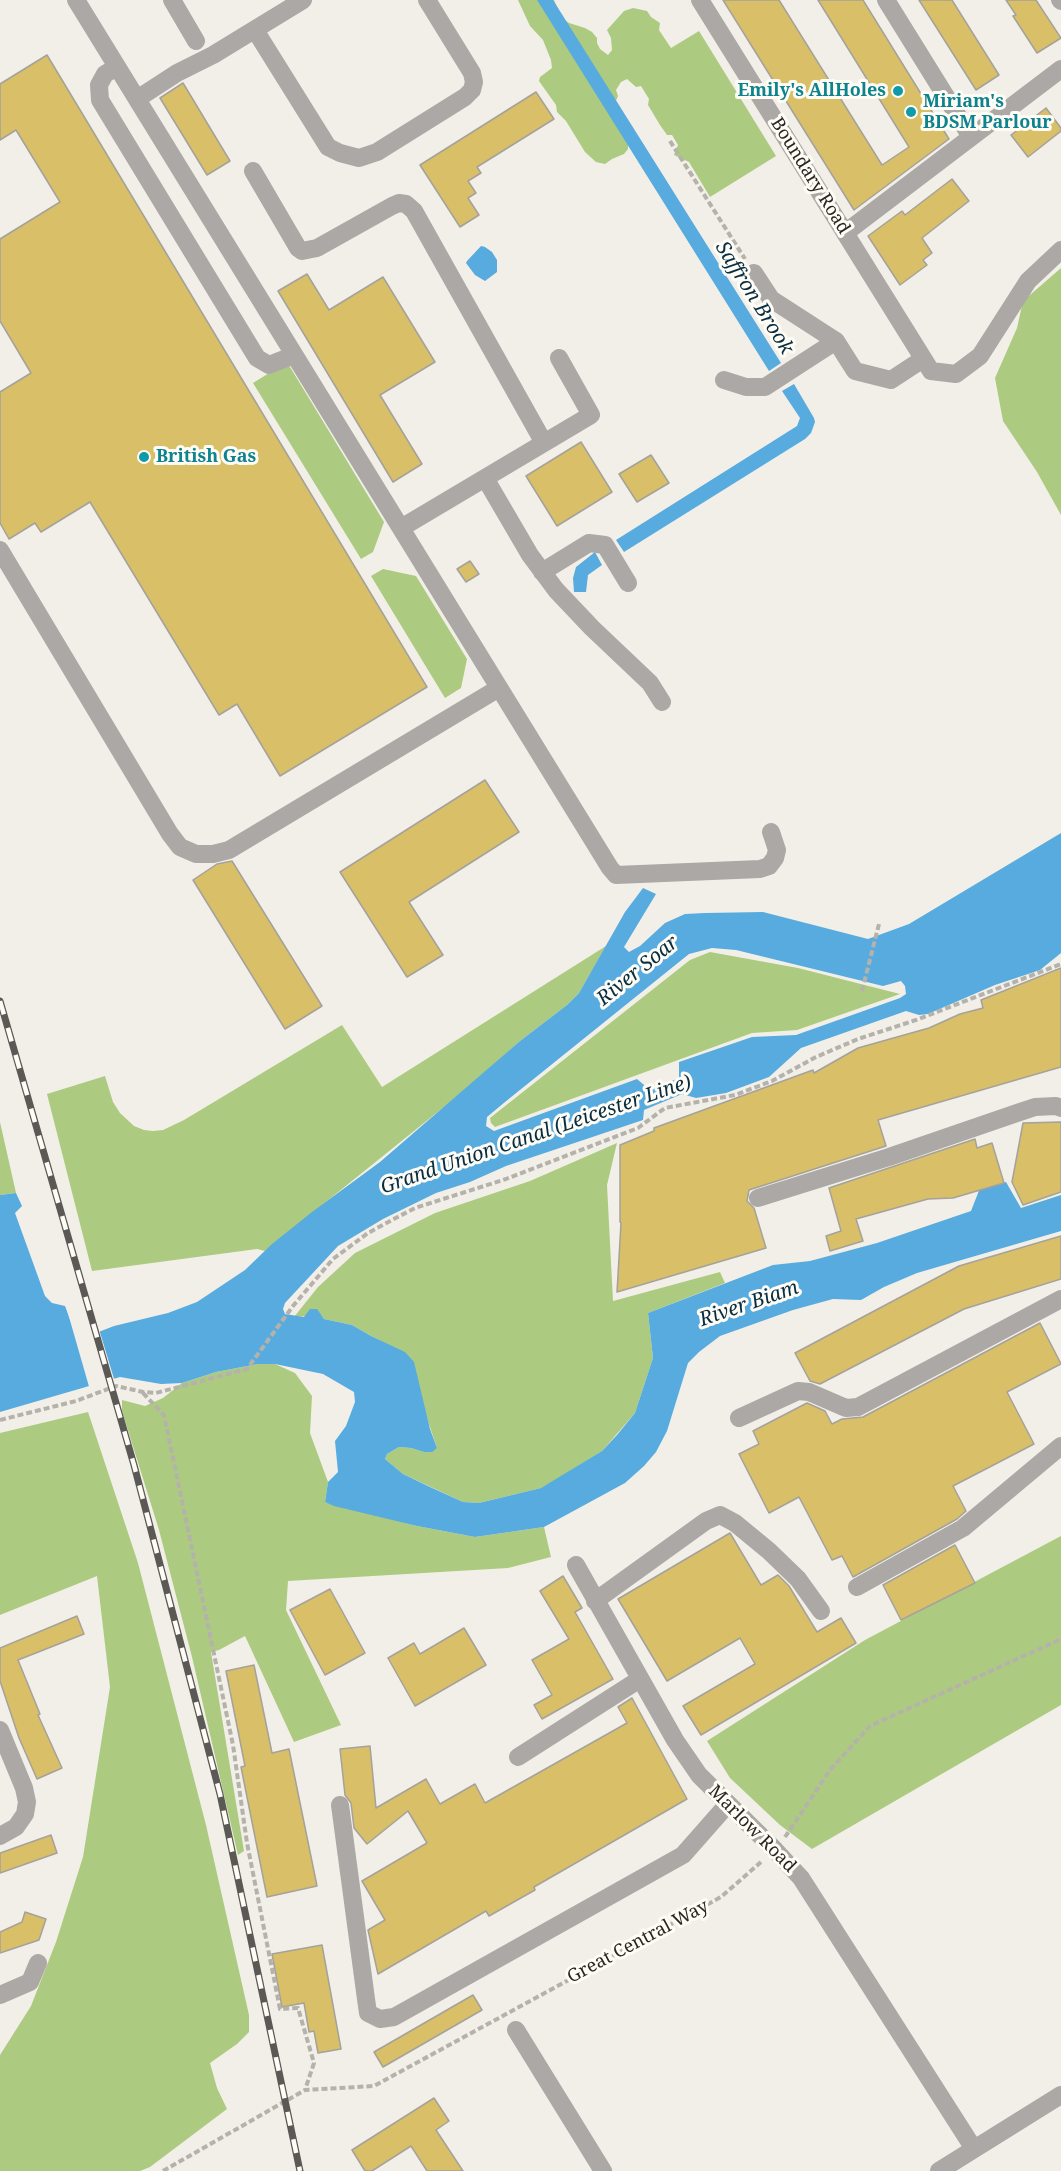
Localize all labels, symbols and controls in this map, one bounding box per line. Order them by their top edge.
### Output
place label: Emily's AllHoles [738,80,886,102]
marker: Emily's AllHoles [891,84,905,98]
place label: Miriam's BDSM Parlour [923,91,1052,134]
marker: Miriam's BDSM Parlour [904,105,918,119]
street label: Boundary Road [766,114,854,238]
water label: Saffron Brook [710,237,798,359]
place label: British Gas [156,446,256,468]
marker: British Gas [137,450,151,464]
water label: River Soar [592,931,684,1011]
water label: Grand Union Canal (Leicester Line) [377,1070,695,1200]
water label: River Biam [696,1276,802,1332]
street label: Marlow Road [704,1781,800,1877]
street label: Great Central Way [564,1896,712,1988]

